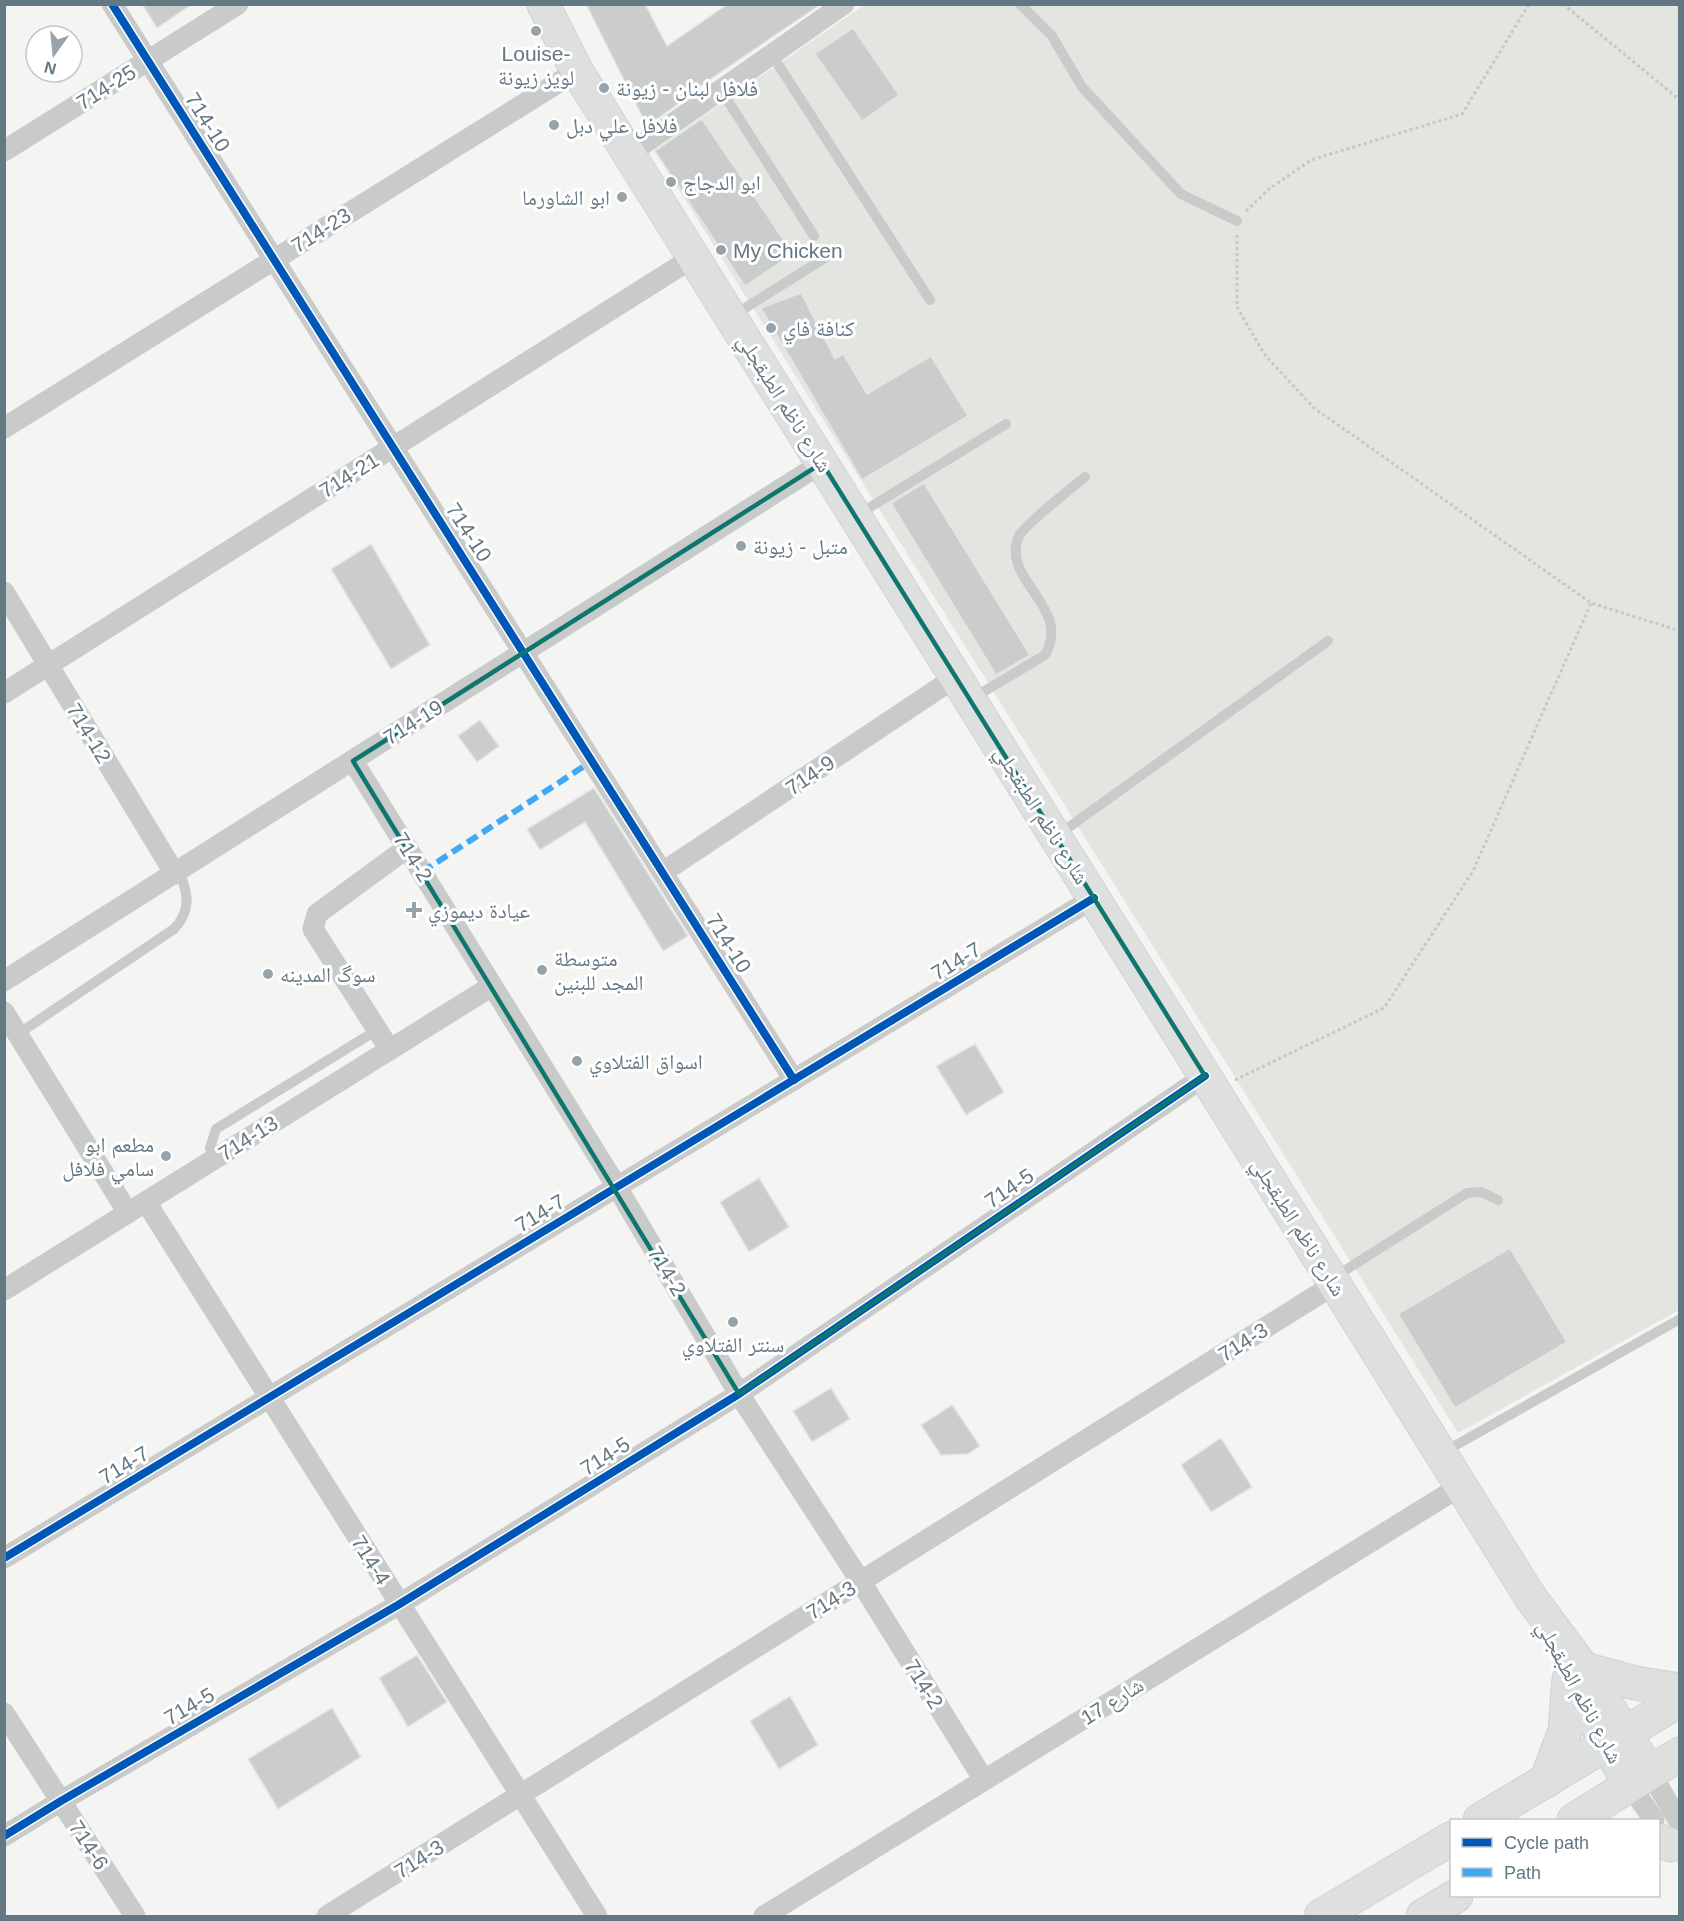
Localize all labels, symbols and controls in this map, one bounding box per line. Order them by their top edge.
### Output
north arrow [24,24,84,84]
marker: Louise- لويز زيونة [529,24,543,38]
place label: Louise- لويز زيونة [498,42,574,89]
text: N [42,58,58,78]
street label: 714-25 [72,60,140,114]
place label: فلافل لبنان - زيونة [616,77,758,102]
marker: فلافل لبنان - زيونة [597,81,611,95]
street label: 714-10 [181,88,235,156]
place label: فلافل علي دبل [566,114,678,142]
marker: فلافل علي دبل [547,118,561,132]
place label: ابو الدجاج [683,171,761,196]
marker: ابو الدجاج [664,175,678,189]
place label: ابو الشاورما [522,186,610,209]
marker: ابو الشاورما [615,190,629,204]
street label: 714-23 [287,203,355,257]
place label: My Chicken [733,239,843,262]
marker: My Chicken [714,243,728,257]
place label: كنافة فاي [783,317,855,345]
marker: كنافة فاي [764,321,778,335]
street label: شارع ناظم الطبقجلي [729,330,837,479]
street label: 714-21 [315,448,383,502]
street label: 714-10 [442,498,496,566]
place label: متبل - زيونة [753,535,848,560]
marker: متبل - زيونة [734,539,748,553]
street label: 714-19 [379,695,447,749]
street label: 714-12 [62,699,116,767]
street label: شارع ناظم الطبقجلي [986,742,1094,891]
street label: 714-9 [781,750,839,800]
street label: 714-2 [389,828,437,886]
place label: عيادة ديموزي [428,899,530,927]
marker: عيادة ديموزي [405,901,423,919]
street label: 714-10 [702,909,756,977]
street label: 714-7 [927,937,985,985]
place label: متوسطة المجد للبنين [554,947,644,996]
place label: سوگ المدينه [280,963,376,986]
marker: متوسطة المجد للبنين [535,963,549,977]
marker: سوگ المدينه [261,967,275,981]
place label: اسواق الفتلاوي [589,1050,703,1078]
marker: اسواق الفتلاوي [570,1054,584,1068]
street label: 714-13 [214,1111,282,1165]
place label: مطعم ابو سامي فلافل [62,1133,154,1185]
marker: مطعم ابو سامي فلافل [159,1149,173,1163]
street label: شارع ناظم الطبقجلي [1243,1154,1351,1303]
street label: 714-5 [980,1163,1038,1213]
street label: 714-7 [511,1189,569,1237]
street label: 714-2 [643,1242,691,1300]
marker: سنتر الفتلاوي [726,1315,740,1329]
street label: 714-3 [1214,1318,1272,1366]
place label: سنتر الفتلاوي [682,1333,784,1361]
street label: 714-5 [576,1432,634,1480]
street label: 714-7 [95,1441,153,1489]
street label: 714-4 [347,1531,395,1589]
street label: 714-3 [802,1576,860,1624]
street label: شارع ناظم الطبقجلي [1528,1617,1627,1770]
street label: 714-2 [900,1655,948,1713]
street label: شارع 17 [1077,1673,1148,1731]
street label: 714-5 [160,1683,218,1729]
street label: 714-6 [65,1816,113,1874]
legend [1450,1819,1660,1897]
text: Cycle path [1504,1833,1589,1853]
street label: 714-3 [390,1835,448,1883]
text: Path [1504,1863,1541,1883]

